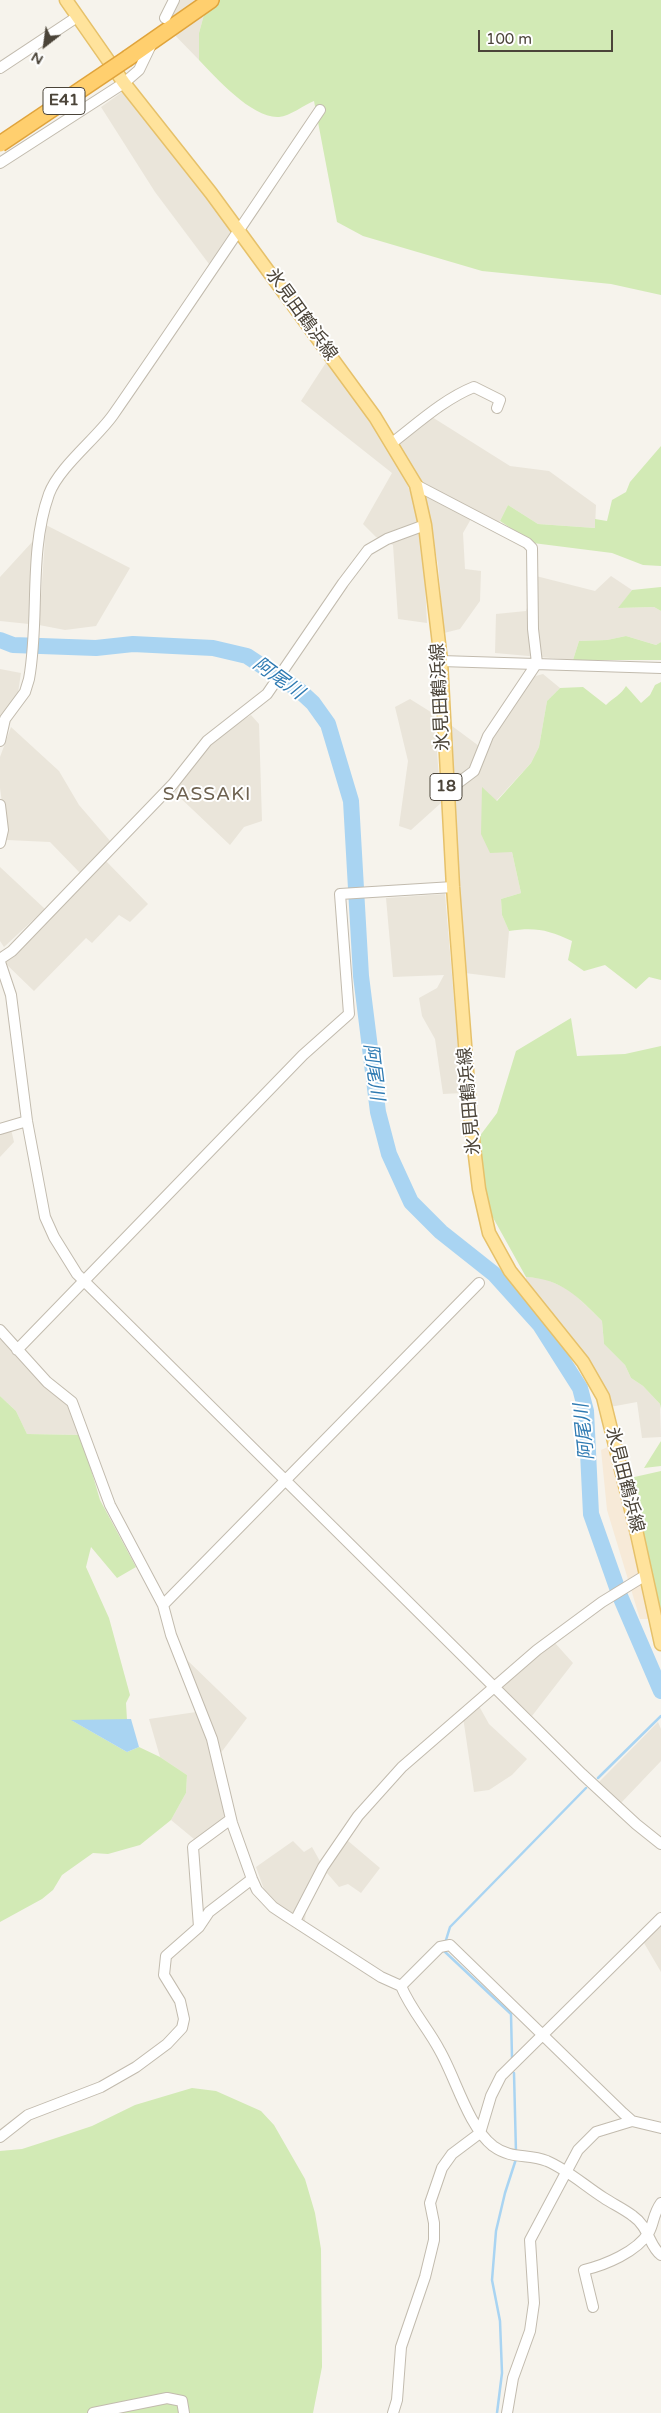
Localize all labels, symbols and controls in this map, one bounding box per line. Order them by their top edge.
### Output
north arrow [20,20,70,70]
scale bar [481,20,616,52]
text: 100 m [486,30,532,48]
text: N [28,48,46,69]
road number: E41 [43,88,85,114]
street label: 氷見田鶴浜線 [261,265,341,365]
street label: 氷見田鶴浜線 [427,643,455,751]
water label: 阿尾川 [248,653,308,705]
road number: 18 [430,774,462,800]
district label: SASSAKI [162,784,252,806]
water label: 阿尾川 [358,1042,388,1102]
street label: 氷見田鶴浜線 [455,1046,485,1156]
water label: 阿尾川 [571,1402,599,1462]
street label: 氷見田鶴浜線 [600,1425,648,1535]

